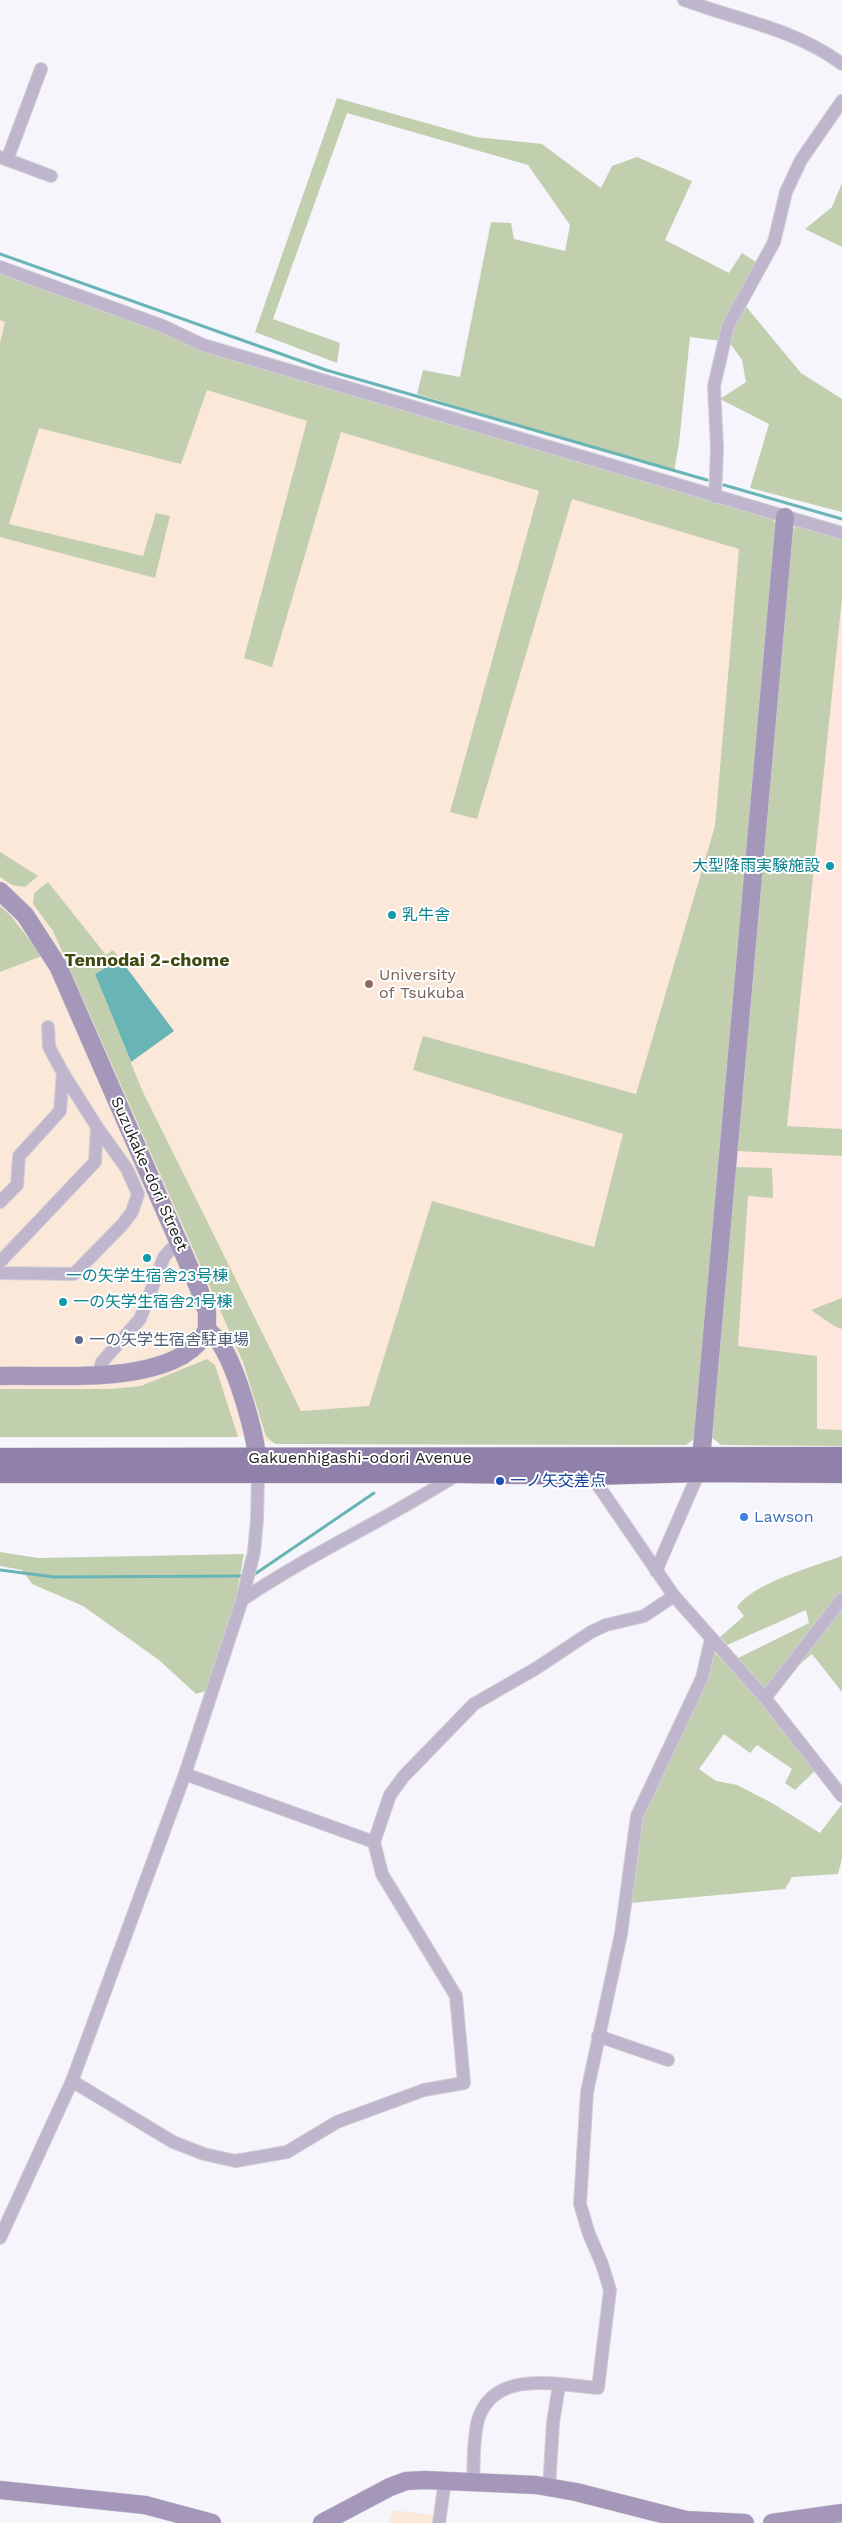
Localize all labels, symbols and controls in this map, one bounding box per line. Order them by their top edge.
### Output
place label: 大型降雨実験施設 [692,856,820,876]
marker: 大型降雨実験施設 [824,860,836,872]
place label: 乳牛舎 [402,905,450,925]
marker: 乳牛舎 [386,909,398,921]
district label: Tennodai 2-chome [64,950,230,972]
place label: University of Tsukuba [379,965,465,1003]
marker: University of Tsukuba [363,978,375,990]
street label: Suzukake-dori Street [106,1094,192,1254]
marker: 一の矢学生宿舎23号棟 [141,1252,153,1264]
place label: 一の矢学生宿舎23号棟 [66,1266,228,1286]
place label: 一の矢学生宿舎21号棟 [73,1292,233,1312]
marker: 一の矢学生宿舎21号棟 [57,1296,69,1308]
place label: 一の矢学生宿舎駐車場 [89,1330,249,1350]
marker: 一の矢学生宿舎駐車場 [73,1334,85,1346]
street label: Gakuenhigashi-odori Avenue [248,1448,472,1468]
place label: 一ノ矢交差点 [510,1471,606,1491]
marker: 一ノ矢交差点 [494,1475,506,1487]
place label: Lawson [754,1507,814,1527]
marker: Lawson [738,1511,750,1523]

